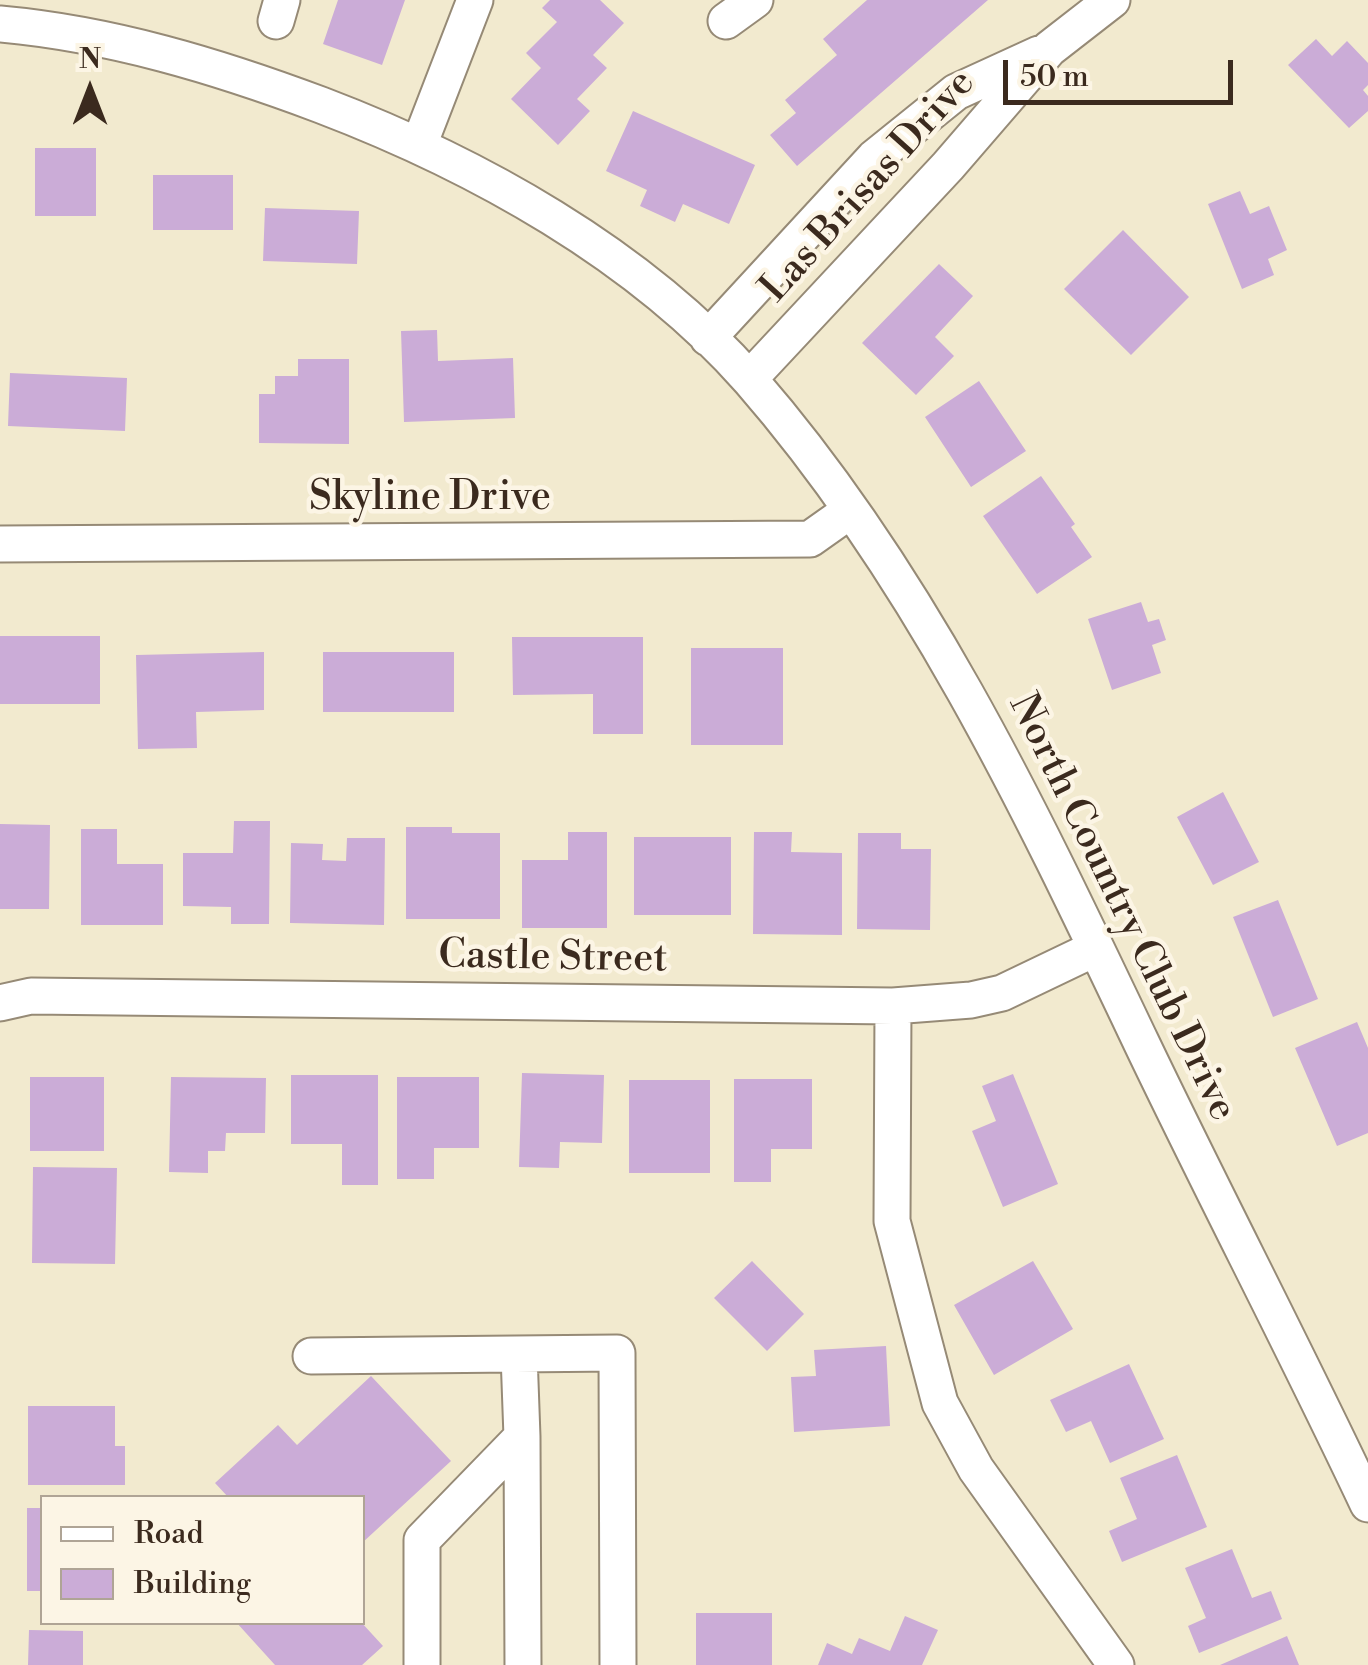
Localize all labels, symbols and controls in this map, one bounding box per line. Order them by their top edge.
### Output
north arrow [40,40,140,140]
scale bar [1008,40,1238,102]
text: N [79,42,101,77]
text: 50 m [1020,58,1089,96]
street label: Las Brisas Drive [752,60,986,314]
street label: Skyline Drive [309,475,551,523]
street label: North Country Club Drive [997,687,1245,1129]
street label: Castle Street [438,933,668,985]
legend [40,1495,365,1625]
text: Road [134,1515,204,1553]
text: Building [134,1565,251,1603]

